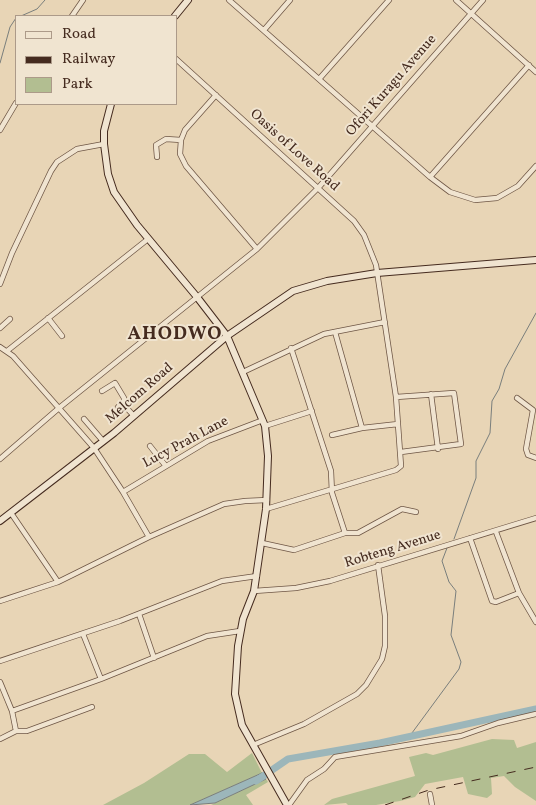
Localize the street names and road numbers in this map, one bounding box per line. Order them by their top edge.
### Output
street label: Ofori Kuragu Avenue [343,32,441,140]
street label: Oasis of Love Road [246,106,342,196]
street label: Melcom Road [103,360,177,428]
street label: Lucy Prah Lane [140,413,232,473]
street label: Robteng Avenue [343,527,443,573]

